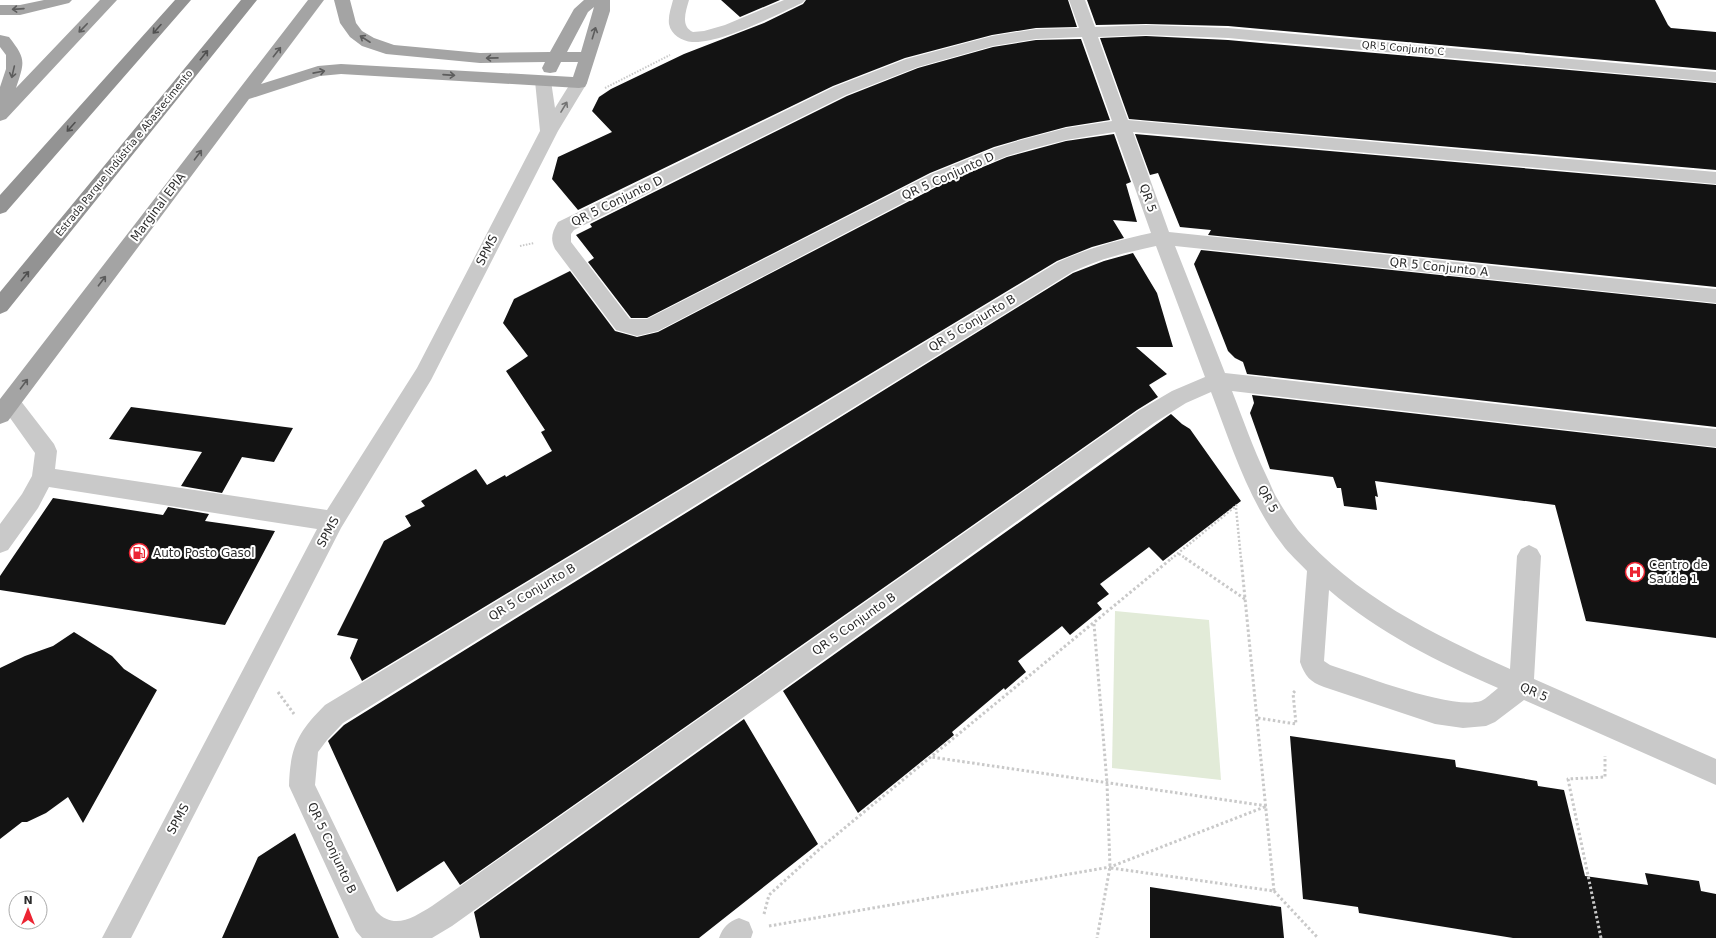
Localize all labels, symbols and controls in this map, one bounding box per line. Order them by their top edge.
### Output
one-way arrow [12,6,25,13]
one-way arrow [78,23,87,33]
one-way arrow [153,24,162,34]
one-way arrow [591,26,598,39]
one-way arrow [359,35,370,44]
street label: QR 5 Conjunto C [1361,39,1445,57]
one-way arrow [272,46,281,57]
one-way arrow [199,50,208,61]
one-way arrow [486,54,499,62]
one-way arrow [8,65,16,78]
one-way arrow [313,67,326,75]
street label: Estrada Parque Indústria e Abastecimento [53,68,195,238]
one-way arrow [442,72,455,79]
one-way arrow [560,102,568,113]
one-way arrow [67,121,76,131]
one-way arrow [194,149,202,160]
street label: QR 5 Conjunto D [899,149,997,203]
street label: Marginal EPIA [128,169,189,244]
street label: QR 5 Conjunto D [569,173,665,229]
street label: QR 5 [1137,182,1159,214]
street label: SPMS [473,232,501,268]
street label: QR 5 Conjunto A [1389,255,1490,279]
one-way arrow [20,271,29,281]
one-way arrow [98,275,106,286]
street label: QR 5 Conjunto B [926,292,1018,354]
one-way arrow [19,379,28,390]
street label: QR 5 [1255,483,1281,515]
street label: SPMS [314,514,342,550]
fuel station icon: Auto Posto Gasol [128,542,150,564]
place label: Auto Posto Gasol [153,546,255,560]
place label: Centro de Saúde 1 [1649,558,1708,586]
street label: QR 5 Conjunto B [486,561,578,623]
hospital icon: Centro de Saúde 1 [1624,561,1646,583]
street label: QR 5 Conjunto B [809,590,899,658]
street label: QR 5 [1518,680,1550,704]
street label: QR 5 Conjunto B [305,800,359,896]
street label: SPMS [164,801,192,837]
north arrow [8,890,48,930]
text: N [23,894,33,907]

